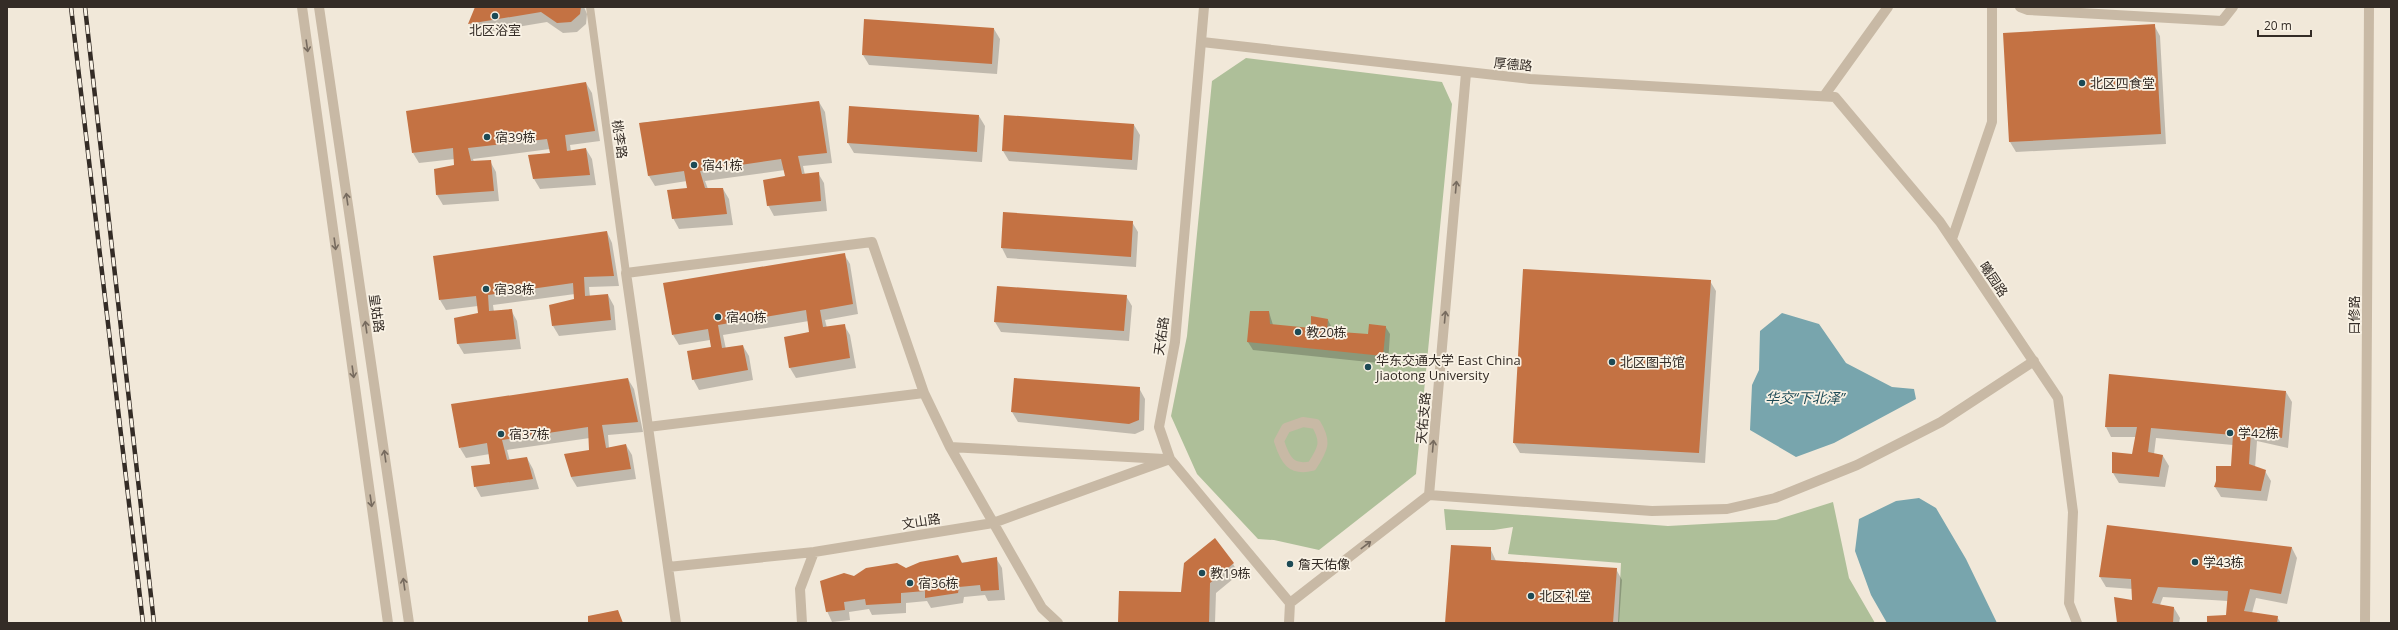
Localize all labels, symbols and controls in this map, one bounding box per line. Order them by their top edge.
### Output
marker: 北区浴室 [490,11,500,21]
scale bar [2258,12,2311,38]
text: 20 m [2264,17,2292,34]
place label: 北区浴室 [469,21,521,39]
one-way arrow [303,39,311,52]
street label: 厚德路 [1493,53,1533,75]
place label: 北区四食堂 [2090,74,2155,92]
marker: 北区四食堂 [2077,78,2087,88]
street label: 桃李路 [608,118,632,160]
place label: 宿39栋 [495,128,536,146]
marker: 宿39栋 [482,132,492,142]
place label: 宿41栋 [702,156,743,174]
marker: 宿41栋 [689,160,699,170]
one-way arrow [1452,181,1460,194]
one-way arrow [343,192,351,205]
one-way arrow [331,237,339,250]
street label: 曦园路 [1976,258,2012,300]
place label: 宿38栋 [494,280,535,298]
marker: 宿38栋 [481,284,491,294]
street label: 皇姑路 [365,292,389,334]
street label: 曰修路 [2345,295,2363,335]
place label: 宿40栋 [726,308,767,326]
one-way arrow [1441,311,1448,324]
marker: 宿40栋 [713,312,723,322]
street label: 天佑路 [1149,315,1173,357]
one-way arrow [362,321,370,334]
place label: 教20栋 [1306,323,1347,341]
marker: 教20栋 [1293,327,1303,337]
place label: 华东交通大学 East China Jiaotong University [1374,351,1521,384]
place label: 北区图书馆 [1620,353,1685,371]
marker: 北区图书馆 [1607,357,1617,367]
marker: 华东交通大学 East China Jiaotong University [1363,362,1373,372]
one-way arrow [349,365,357,378]
water label: 华交“下北泽” [1765,388,1847,407]
street label: 天佑支路 [1412,391,1434,445]
place label: 学42栋 [2238,424,2279,442]
place label: 宿37栋 [509,425,550,443]
marker: 学42栋 [2225,428,2235,438]
marker: 宿37栋 [496,429,506,439]
one-way arrow [1430,440,1437,453]
one-way arrow [381,450,389,463]
one-way arrow [367,494,375,507]
street label: 文山路 [900,509,942,533]
one-way arrow [1360,541,1371,550]
place label: 学43栋 [2203,553,2244,571]
place label: 詹天佑像 [1298,555,1350,573]
marker: 学43栋 [2190,557,2200,567]
marker: 詹天佑像 [1285,559,1295,569]
place label: 教19栋 [1210,564,1251,582]
marker: 教19栋 [1197,568,1207,578]
place label: 宿36栋 [918,574,959,592]
one-way arrow [400,578,408,591]
marker: 宿36栋 [905,578,915,588]
place label: 北区礼堂 [1539,587,1591,605]
marker: 北区礼堂 [1526,591,1536,601]

